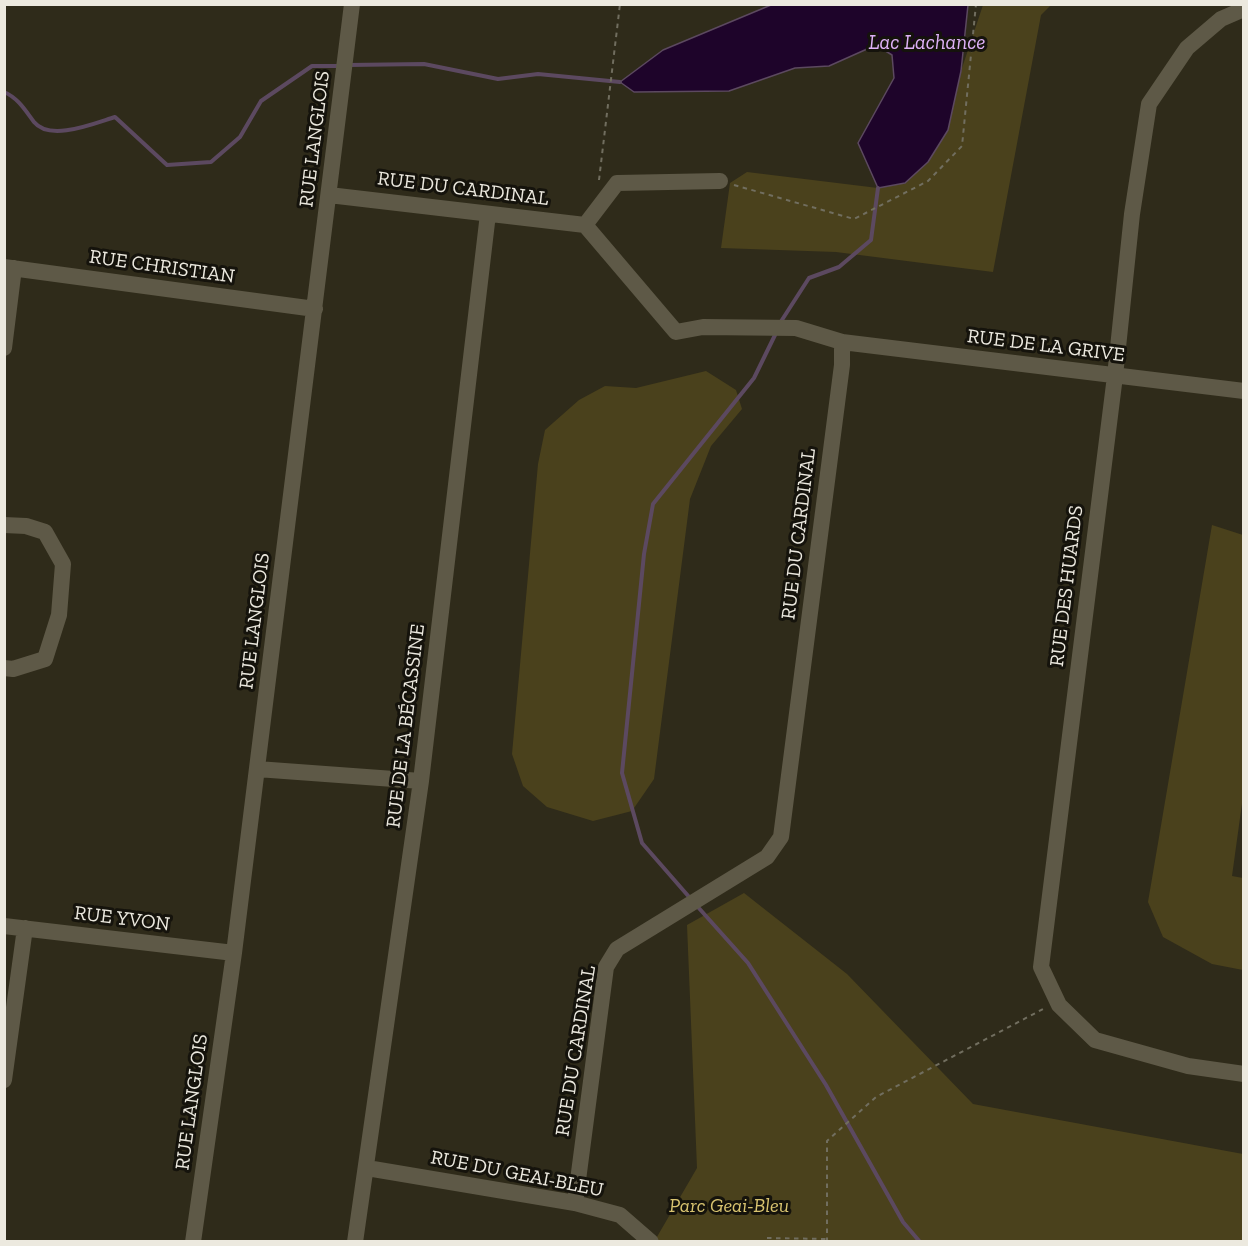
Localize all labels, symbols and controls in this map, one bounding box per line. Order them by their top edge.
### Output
water label: Lac Lachance [868,30,986,56]
street label: RUE LANGLOIS [295,69,335,209]
street label: RUE DU CARDINAL [376,167,550,211]
street label: RUE CHRISTIAN [88,245,236,289]
street label: RUE DE LA GRIVE [966,324,1126,368]
street label: RUE DU CARDINAL [777,447,821,621]
street label: RUE DES HUARDS [1045,504,1089,668]
street label: RUE LANGLOIS [235,551,275,691]
street label: RUE DE LA BÉCASSINE [382,623,430,829]
street label: RUE YVON [73,901,171,937]
street label: RUE DU CARDINAL [551,964,601,1138]
street label: RUE LANGLOIS [171,1032,213,1172]
street label: RUE DU GEAI-BLEU [429,1145,605,1203]
park label: Parc Geai-Bleu [669,1194,789,1218]

